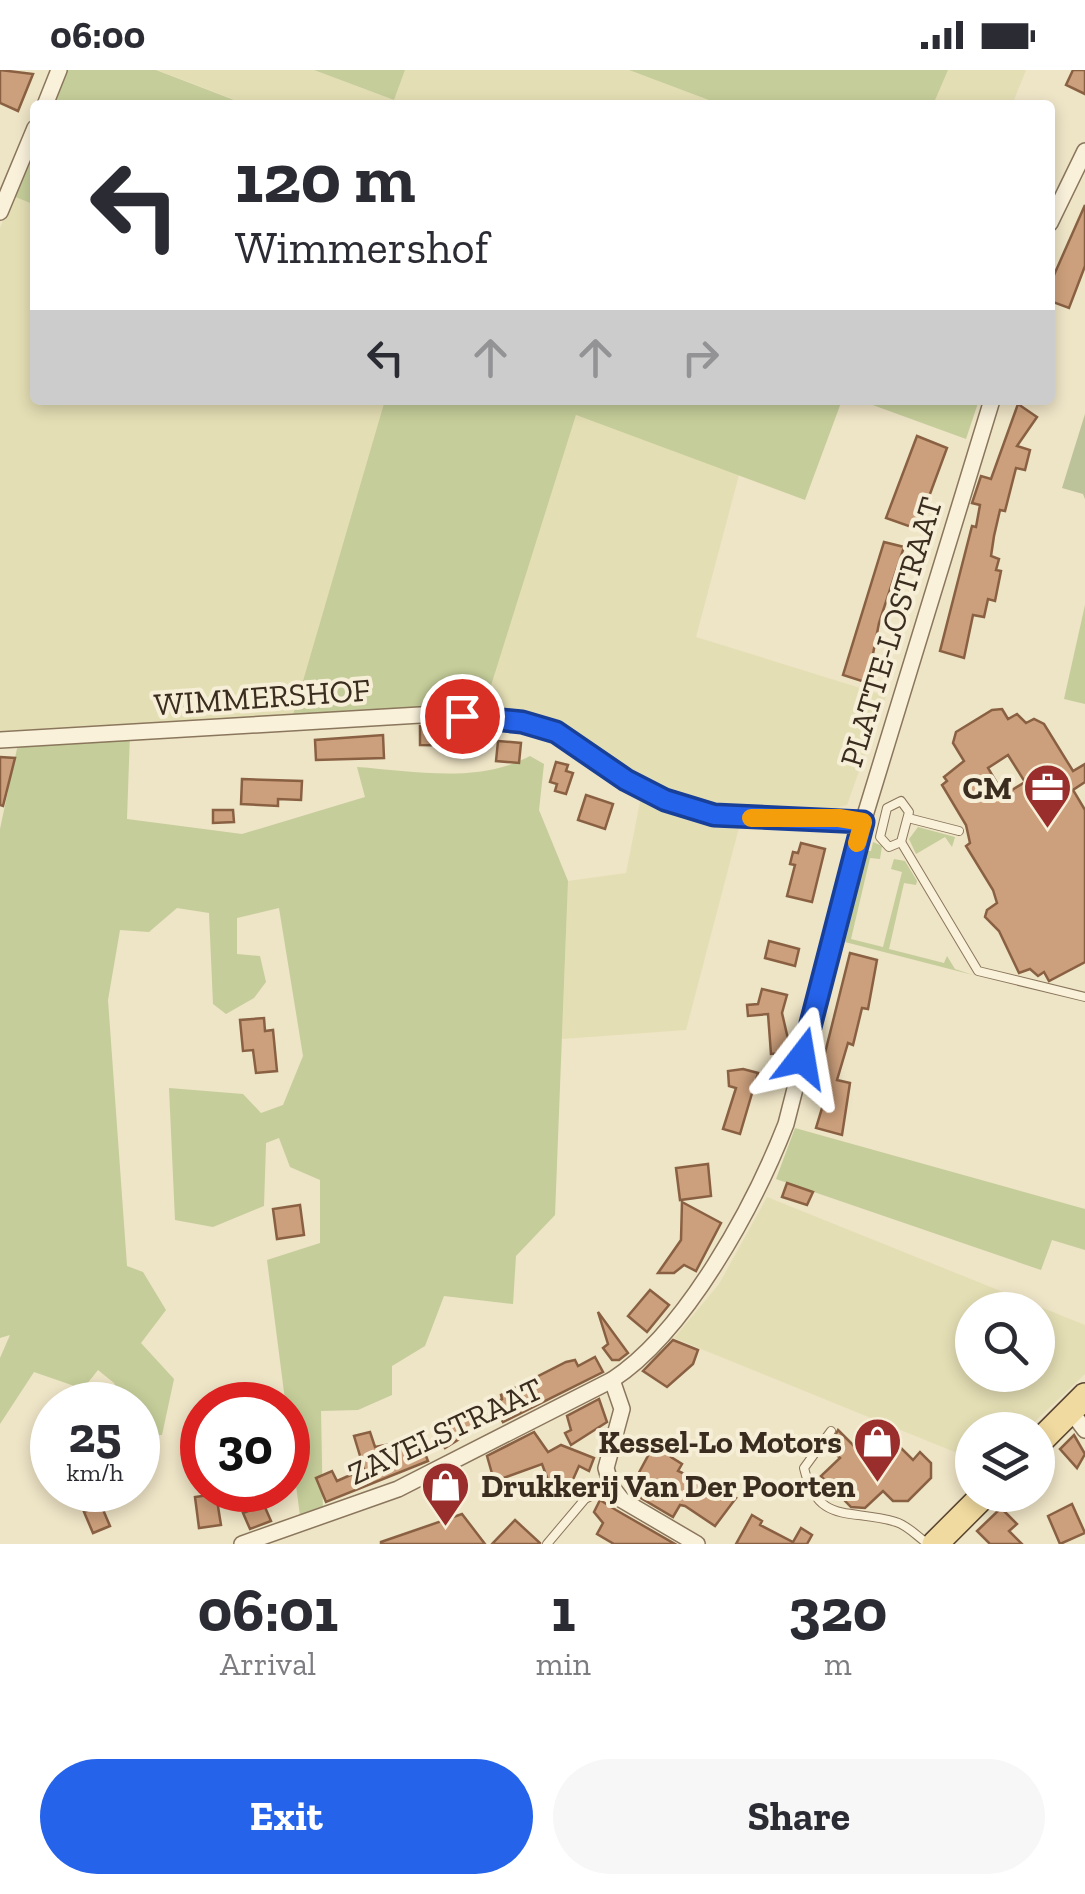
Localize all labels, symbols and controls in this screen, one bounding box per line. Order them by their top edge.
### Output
text: 06:00 [50,12,145,58]
text: 120 m [235,136,416,220]
icon: left [70,140,200,270]
text: Wimmershof [235,221,489,275]
icon: left [358,330,413,385]
icon: ahead [463,330,518,385]
icon: ahead [568,330,623,385]
icon: right [673,330,728,385]
street label: PLATTE-LOSTRAAT [832,492,950,771]
street label: WIMMERSHOF [153,670,372,724]
pin [420,674,505,759]
icon: arrive [435,689,490,744]
office icon: CM [1021,762,1073,830]
place label: CM [963,769,1012,807]
position arrow [750,1006,854,1110]
map controls [955,1292,1055,1512]
button: search [955,1292,1055,1392]
street label: ZAVELSTRAAT [342,1369,548,1493]
speed limit sign: 30 [180,1382,310,1512]
text: 25 [69,1405,121,1465]
button: layers [955,1412,1055,1512]
shop icon: Kessel-Lo Motors [851,1416,903,1484]
place label: Kessel-Lo Motors [598,1423,842,1461]
text: km/h [66,1457,124,1487]
shop icon: Drukkerij Van Der Poorten [420,1460,472,1528]
place label: Drukkerij Van Der Poorten [481,1467,856,1505]
text: 06:01 [198,1574,338,1646]
text: 1 [551,1574,575,1646]
text: 320 [788,1574,887,1646]
text: Arrival [220,1645,316,1683]
text: min [536,1645,591,1683]
text: m [824,1645,852,1683]
button: Exit [40,1759,533,1874]
button: Share [553,1759,1045,1874]

